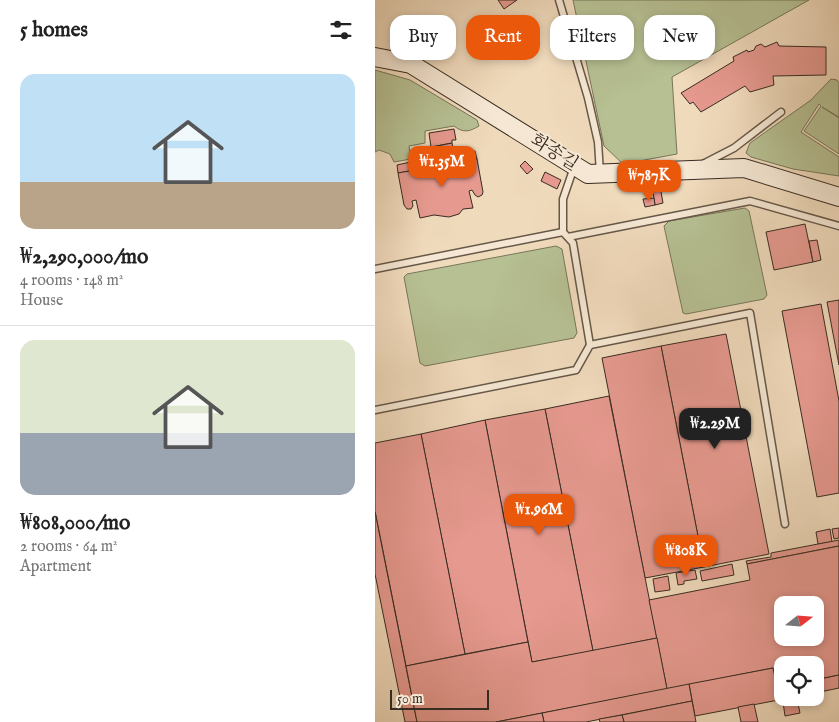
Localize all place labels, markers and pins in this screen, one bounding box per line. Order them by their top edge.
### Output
pin: ₩1.35M [401,146,483,188]
pin: ₩787K [614,160,684,202]
pin: ₩2.29M [674,408,756,450]
pin: ₩1.96M [498,494,580,536]
pin: ₩808K [651,534,721,577]

